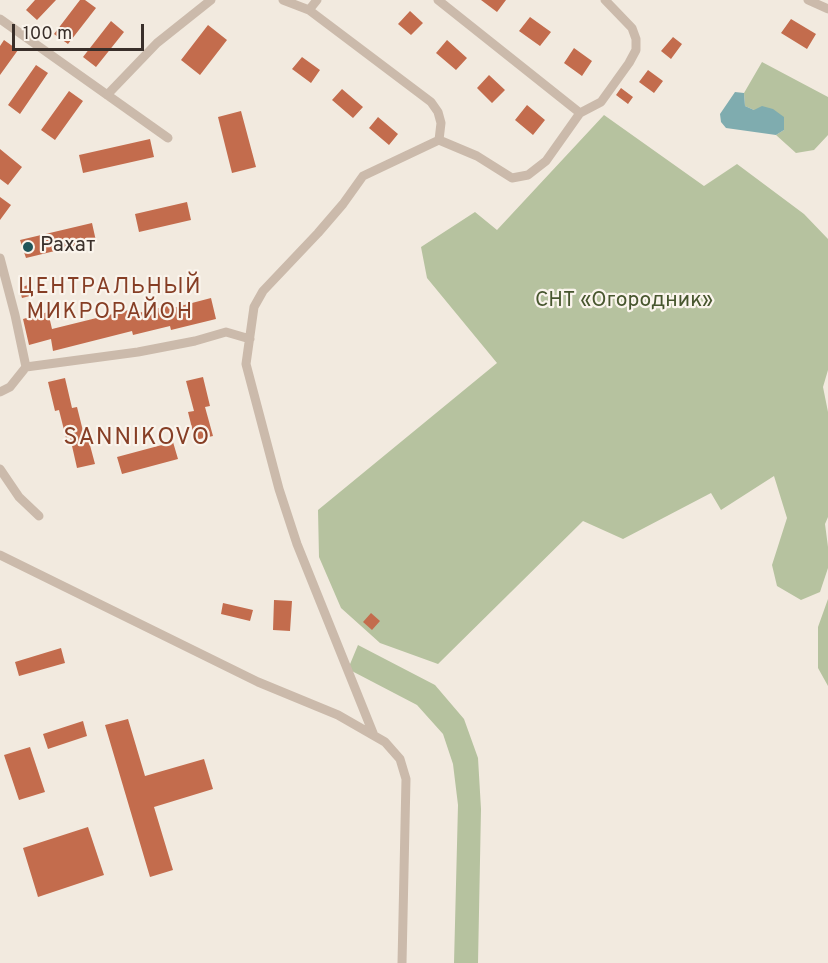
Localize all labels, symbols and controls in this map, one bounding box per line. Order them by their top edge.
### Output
scale bar [15,12,147,50]
text: 100 m [23,23,72,46]
place label: Рахат [40,234,96,260]
marker: Рахат [21,240,35,254]
district label: ЦЕНТРАЛЬНЫЙ МИКРОРАЙОН [18,276,202,328]
park label: СНТ «Огородник» [535,289,713,315]
district label: SANNIKOVO [63,425,211,453]

